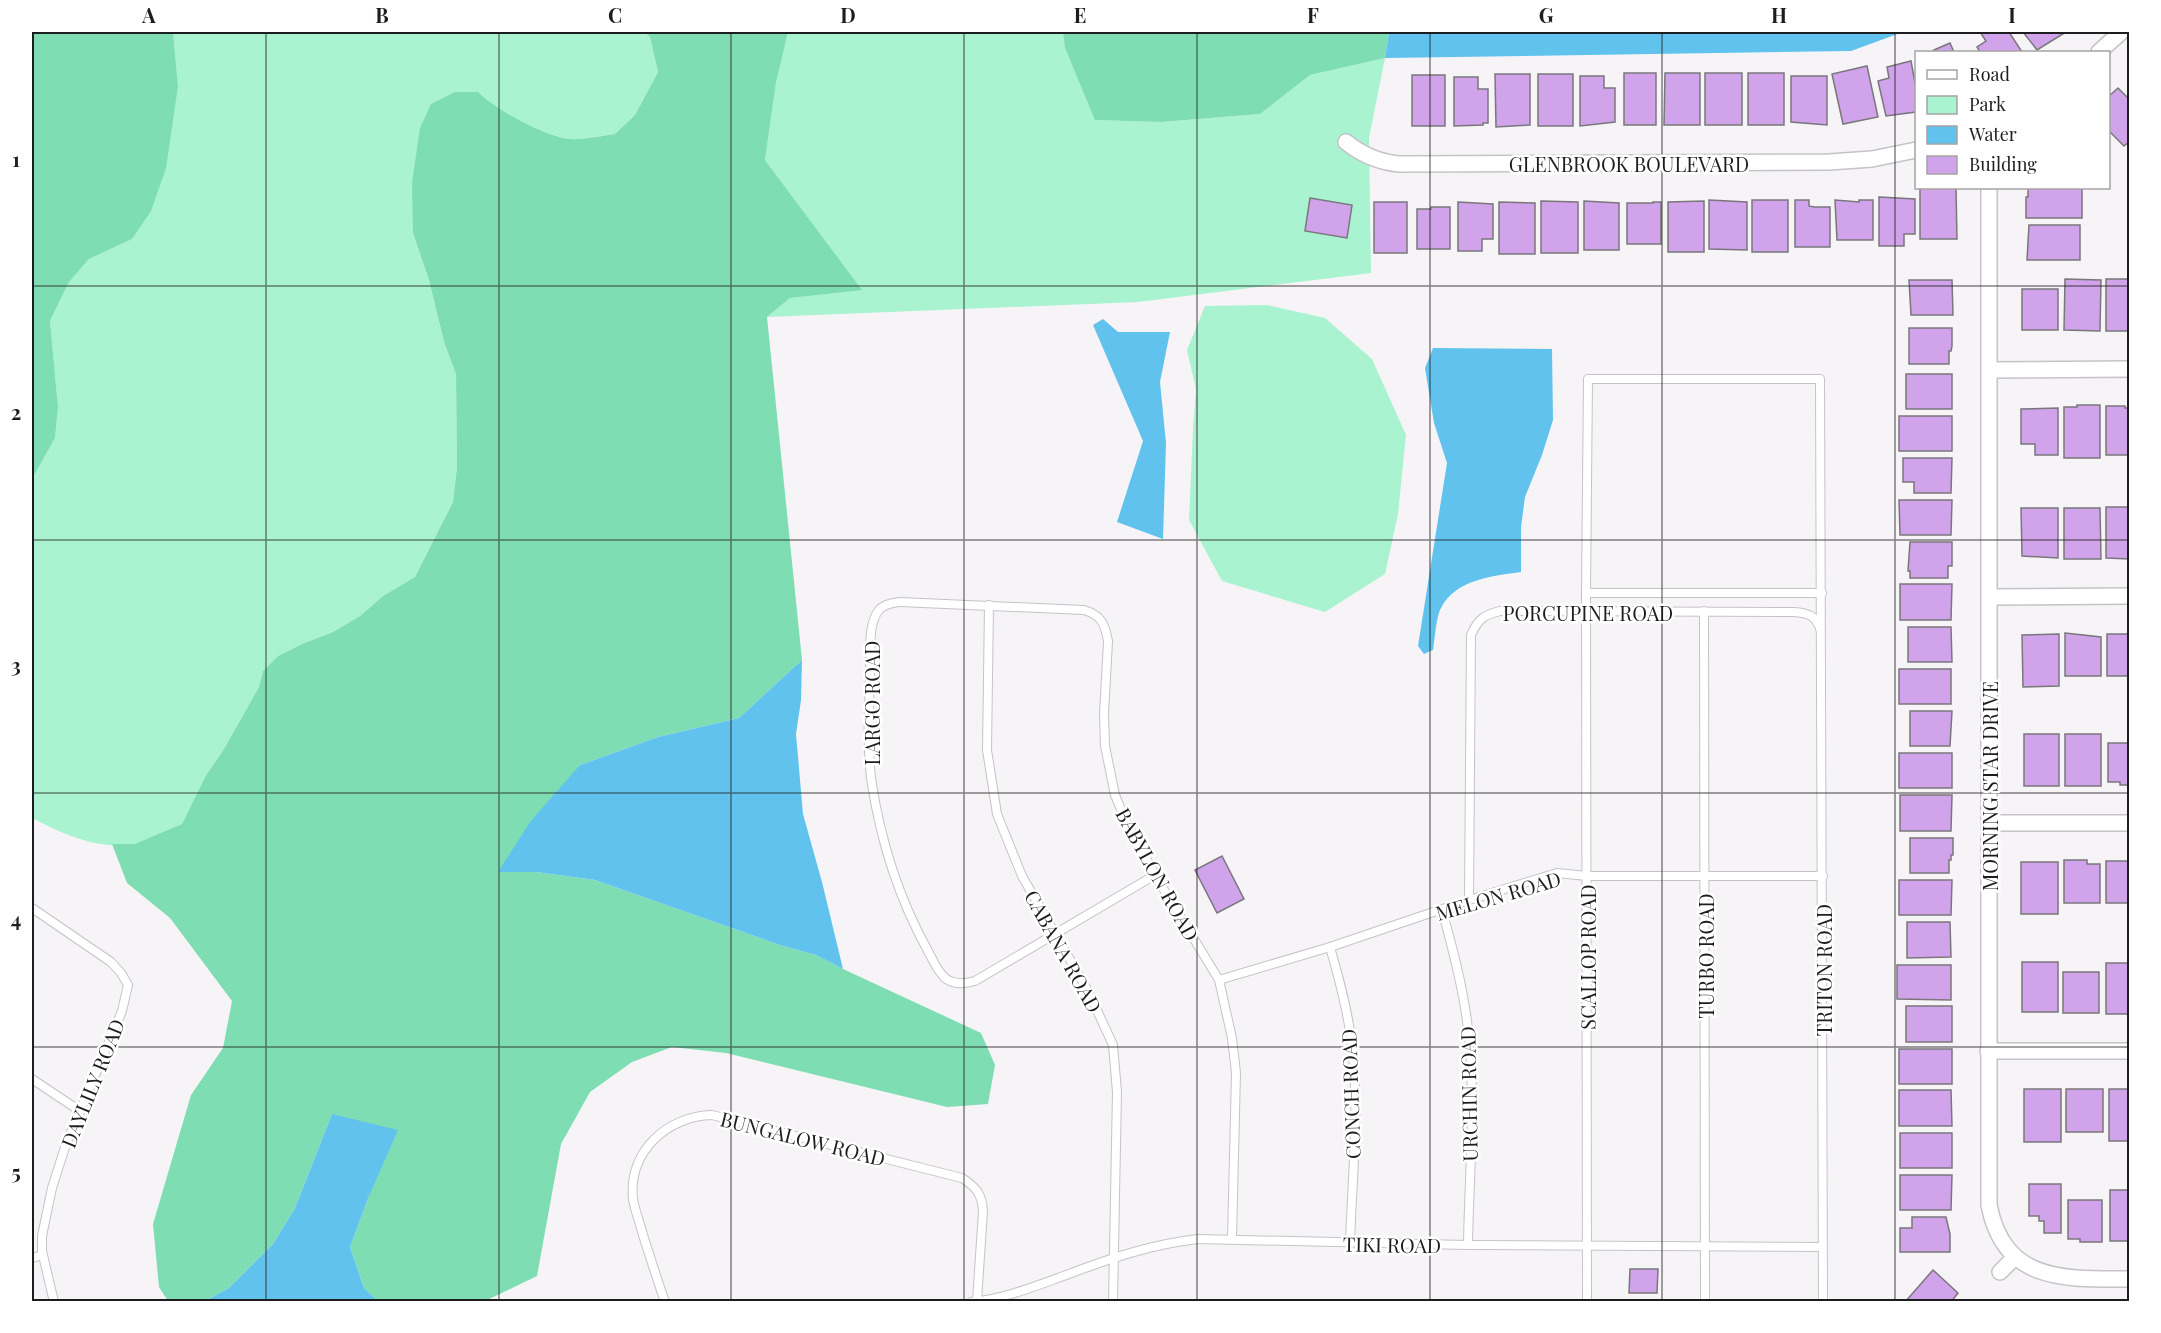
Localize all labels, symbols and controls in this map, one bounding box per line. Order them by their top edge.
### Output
text: A [141,1,156,28]
text: B [375,1,389,28]
text: C [608,1,622,28]
text: D [840,1,856,28]
text: E [1074,1,1086,28]
text: F [1307,1,1319,28]
text: G [1539,1,1554,28]
text: H [1771,1,1787,28]
text: I [2008,1,2016,28]
legend [1915,51,2110,189]
text: Road [1969,62,2010,86]
text: Park [1969,92,2006,116]
text: Water [1968,122,2017,146]
text: 1 [12,145,20,172]
street label: GLENBROOK BOULEVARD [1509,150,1749,177]
text: Building [1969,152,2037,176]
text: 2 [11,398,21,425]
street label: PORCUPINE ROAD [1503,599,1673,626]
street label: LARGO ROAD [858,641,885,765]
text: 3 [11,651,21,678]
street label: MORNING STAR DRIVE [1976,681,2003,891]
street label: BABYLON ROAD [1110,803,1206,945]
street label: MELON ROAD [1432,864,1564,926]
street label: SCALLOP ROAD [1574,884,1601,1030]
street label: CABANA ROAD [1019,885,1109,1017]
street label: TURBO ROAD [1692,893,1719,1019]
street label: TRITON ROAD [1810,904,1837,1036]
text: 4 [11,905,21,932]
street label: DAYLILY ROAD [54,1015,130,1151]
street label: URCHIN ROAD [1453,1026,1483,1162]
street label: CONCH ROAD [1334,1028,1366,1160]
street label: BUNGALOW ROAD [718,1104,888,1172]
text: 5 [11,1158,21,1185]
street label: TIKI ROAD [1343,1230,1441,1258]

